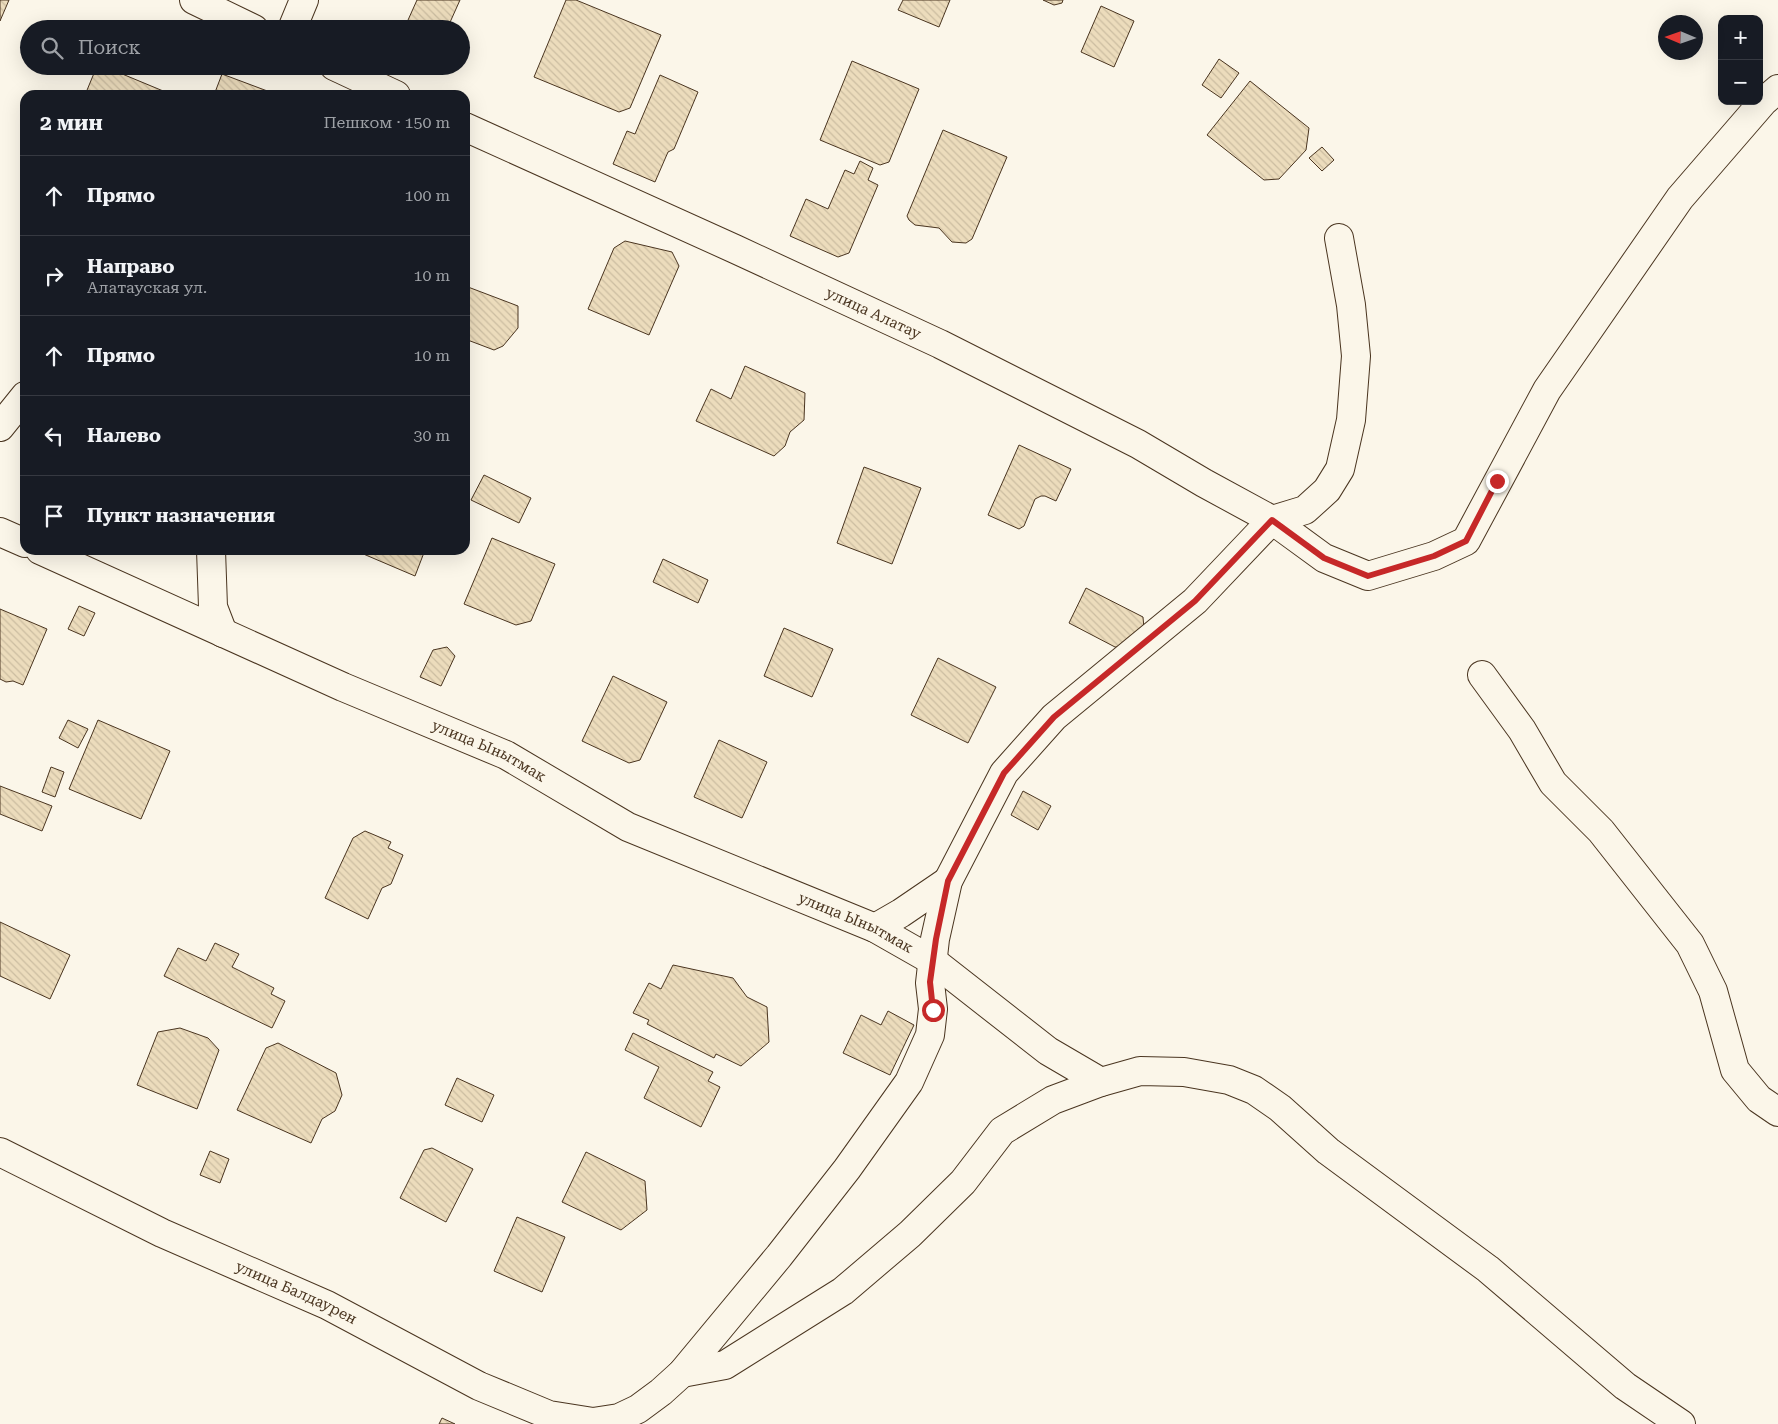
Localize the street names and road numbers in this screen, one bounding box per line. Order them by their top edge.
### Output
street label: улица Алатау [823,283,924,343]
street label: улица Ынытмак [429,716,550,786]
street label: улица Ынытмак [796,889,917,957]
street label: улица Балдаурен [233,1257,360,1328]

